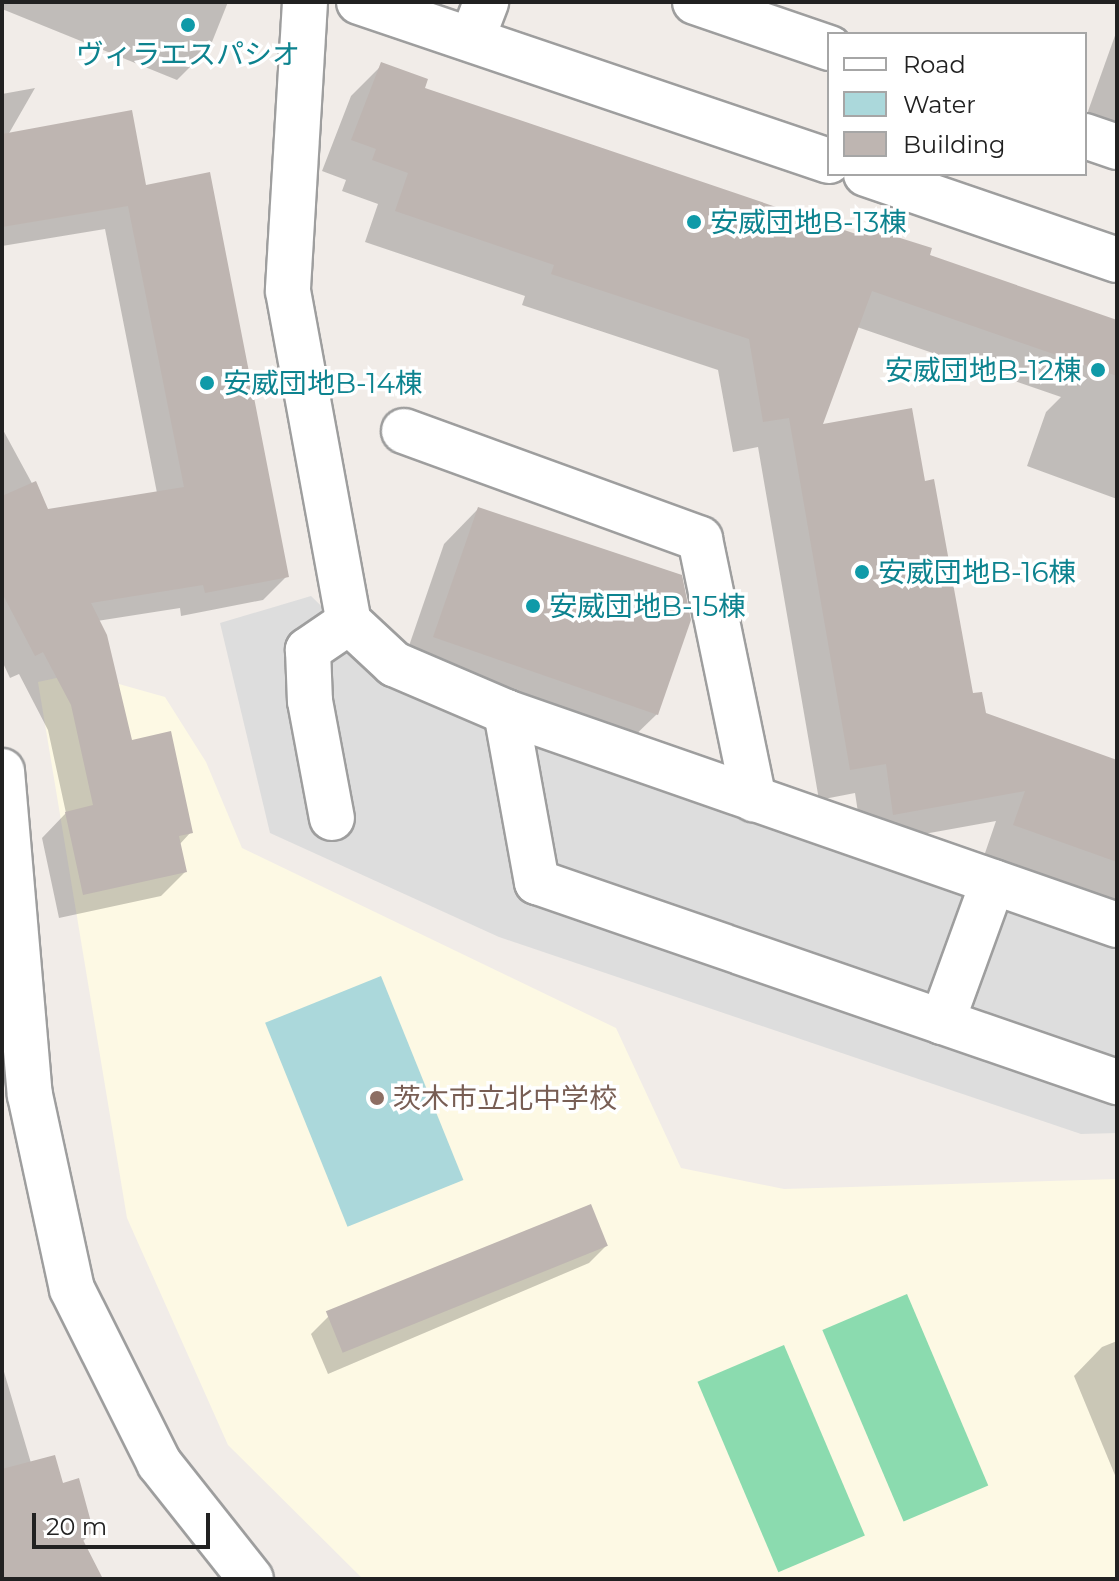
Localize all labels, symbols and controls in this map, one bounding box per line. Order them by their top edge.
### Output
marker: ヴィラエスパシオ [179,16,197,34]
legend [827,32,1087,176]
place label: ヴィラエスパシオ [76,37,300,71]
text: Road [903,50,966,79]
text: Water [903,90,976,119]
text: Building [903,130,1006,159]
place label: 安威団地B-13棟 [710,205,907,239]
marker: 安威団地B-13棟 [685,213,703,231]
place label: 安威団地B-12棟 [885,353,1082,387]
marker: 安威団地B-12棟 [1089,361,1107,379]
place label: 安威団地B-14棟 [223,366,423,400]
marker: 安威団地B-14棟 [198,374,216,392]
place label: 安威団地B-16棟 [878,555,1076,589]
marker: 安威団地B-16棟 [853,563,871,581]
place label: 安威団地B-15棟 [549,589,746,623]
marker: 安威団地B-15棟 [524,597,542,615]
place label: 茨木市立北中学校 [393,1081,617,1115]
marker: 茨木市立北中学校 [368,1089,386,1107]
scale bar [36,1497,214,1547]
text: 20 m [46,1512,107,1541]

